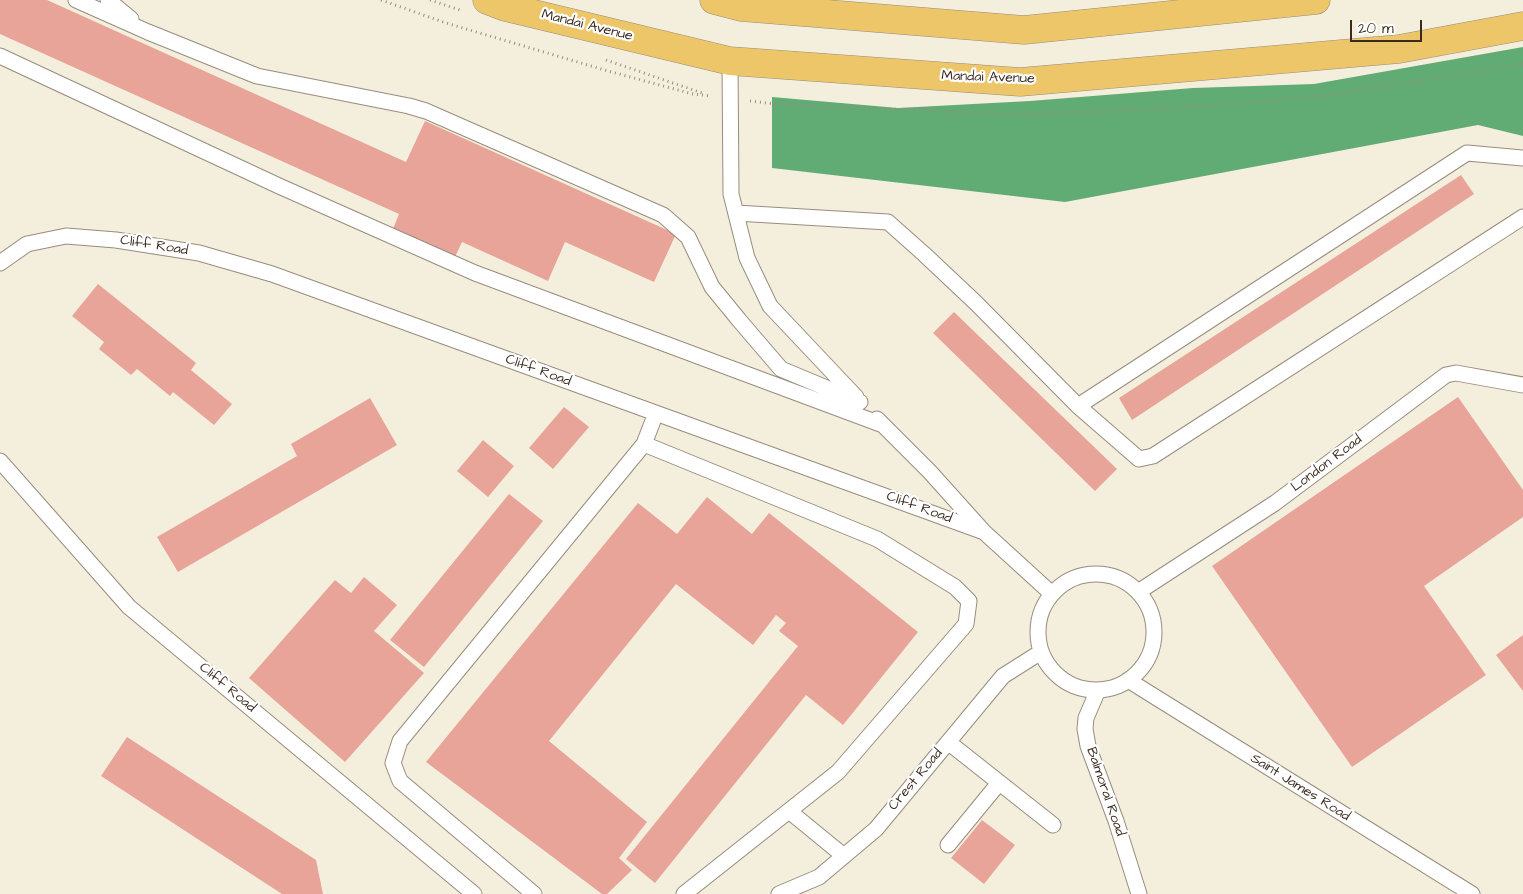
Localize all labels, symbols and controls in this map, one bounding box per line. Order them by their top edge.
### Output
street label: Mandai Avenue [540,7,634,45]
scale bar [1353,10,1426,42]
text: 20 m [1358,18,1394,39]
street label: Mandai Avenue [941,68,1035,88]
street label: Cliff Road [119,232,189,260]
street label: Cliff Road [503,351,573,391]
street label: London Road [1288,432,1366,496]
street label: Cliff Road [884,488,954,528]
street label: Cliff Road [195,660,259,716]
street label: Balmoral Road [1082,745,1128,839]
street label: Crest Road [885,746,947,814]
street label: Saint James Road [1247,751,1353,825]

